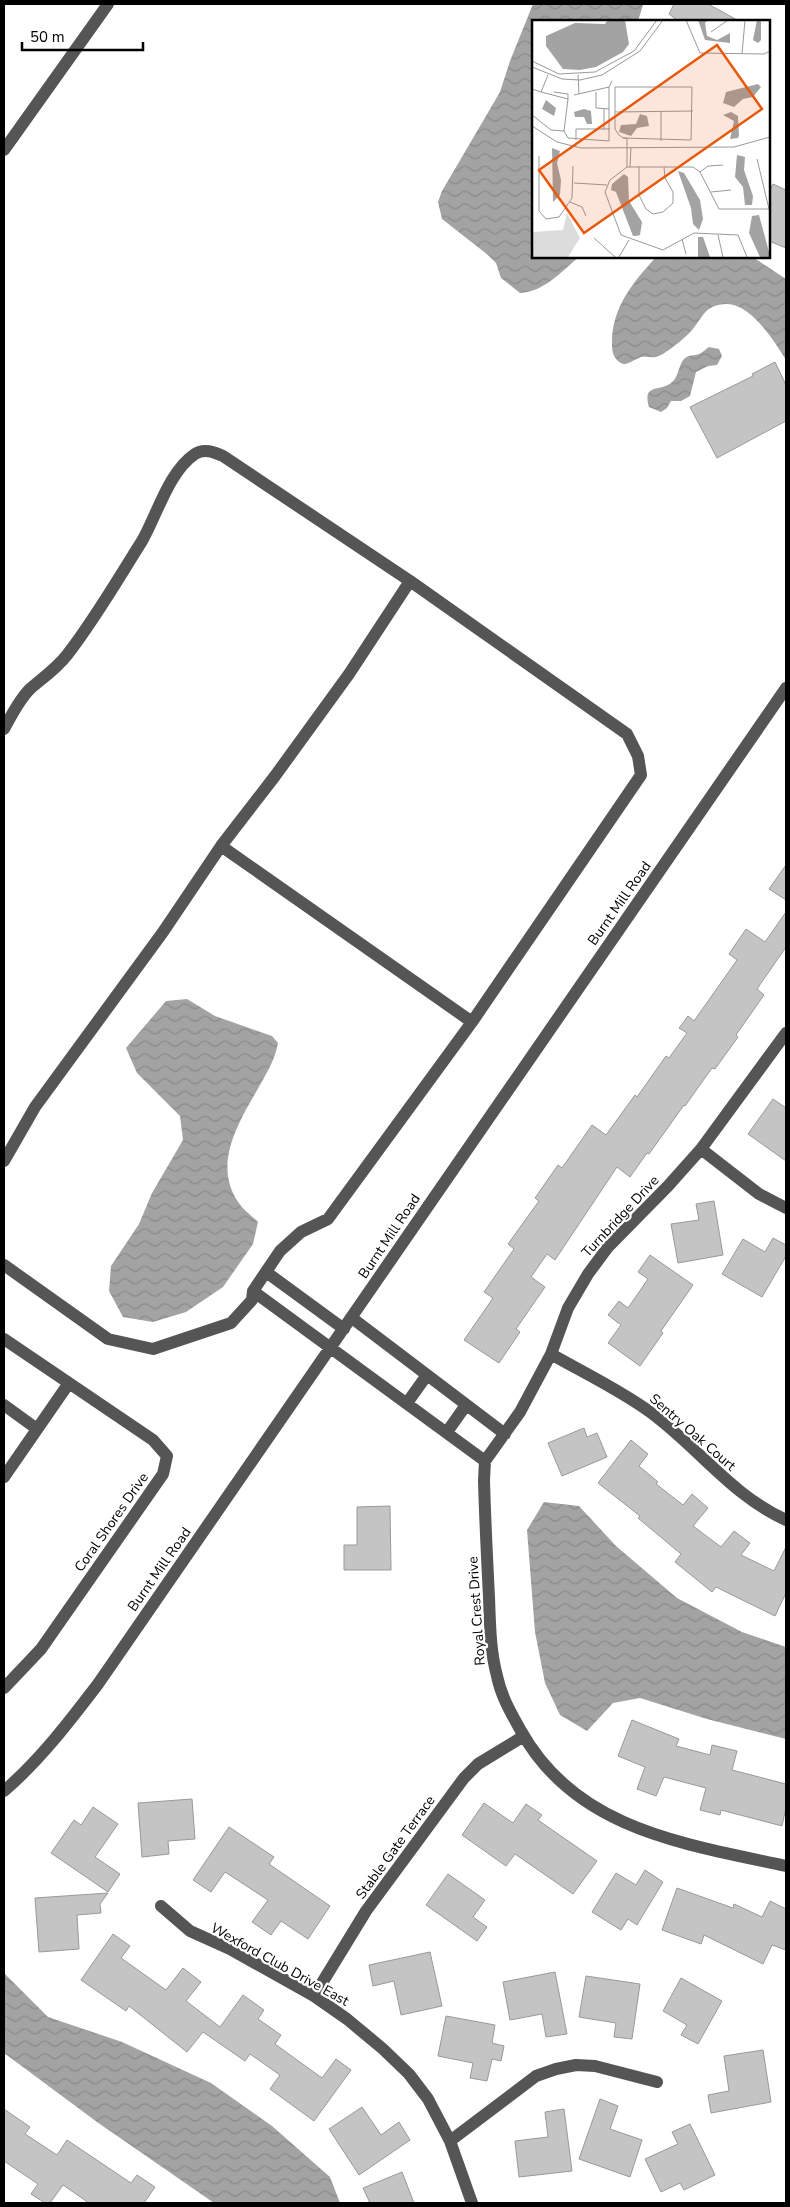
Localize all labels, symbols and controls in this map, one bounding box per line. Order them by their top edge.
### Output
scale bar [22,20,144,52]
inset map [532,20,770,258]
text: 50 m [30,27,65,47]
street label: Burnt Mill Road [583,858,655,949]
street label: Turnbridge Drive [578,1171,663,1261]
street label: Burnt Mill Road [354,1190,425,1282]
street label: Sentry Oak Court [645,1390,740,1475]
street label: Coral Shores Drive [70,1469,153,1576]
street label: Burnt Mill Road [123,1524,195,1615]
street label: Royal Crest Drive [463,1556,490,1666]
street label: Stable Gate Terrace [351,1792,439,1903]
street label: Wexford Club Drive East [207,1918,352,2010]

